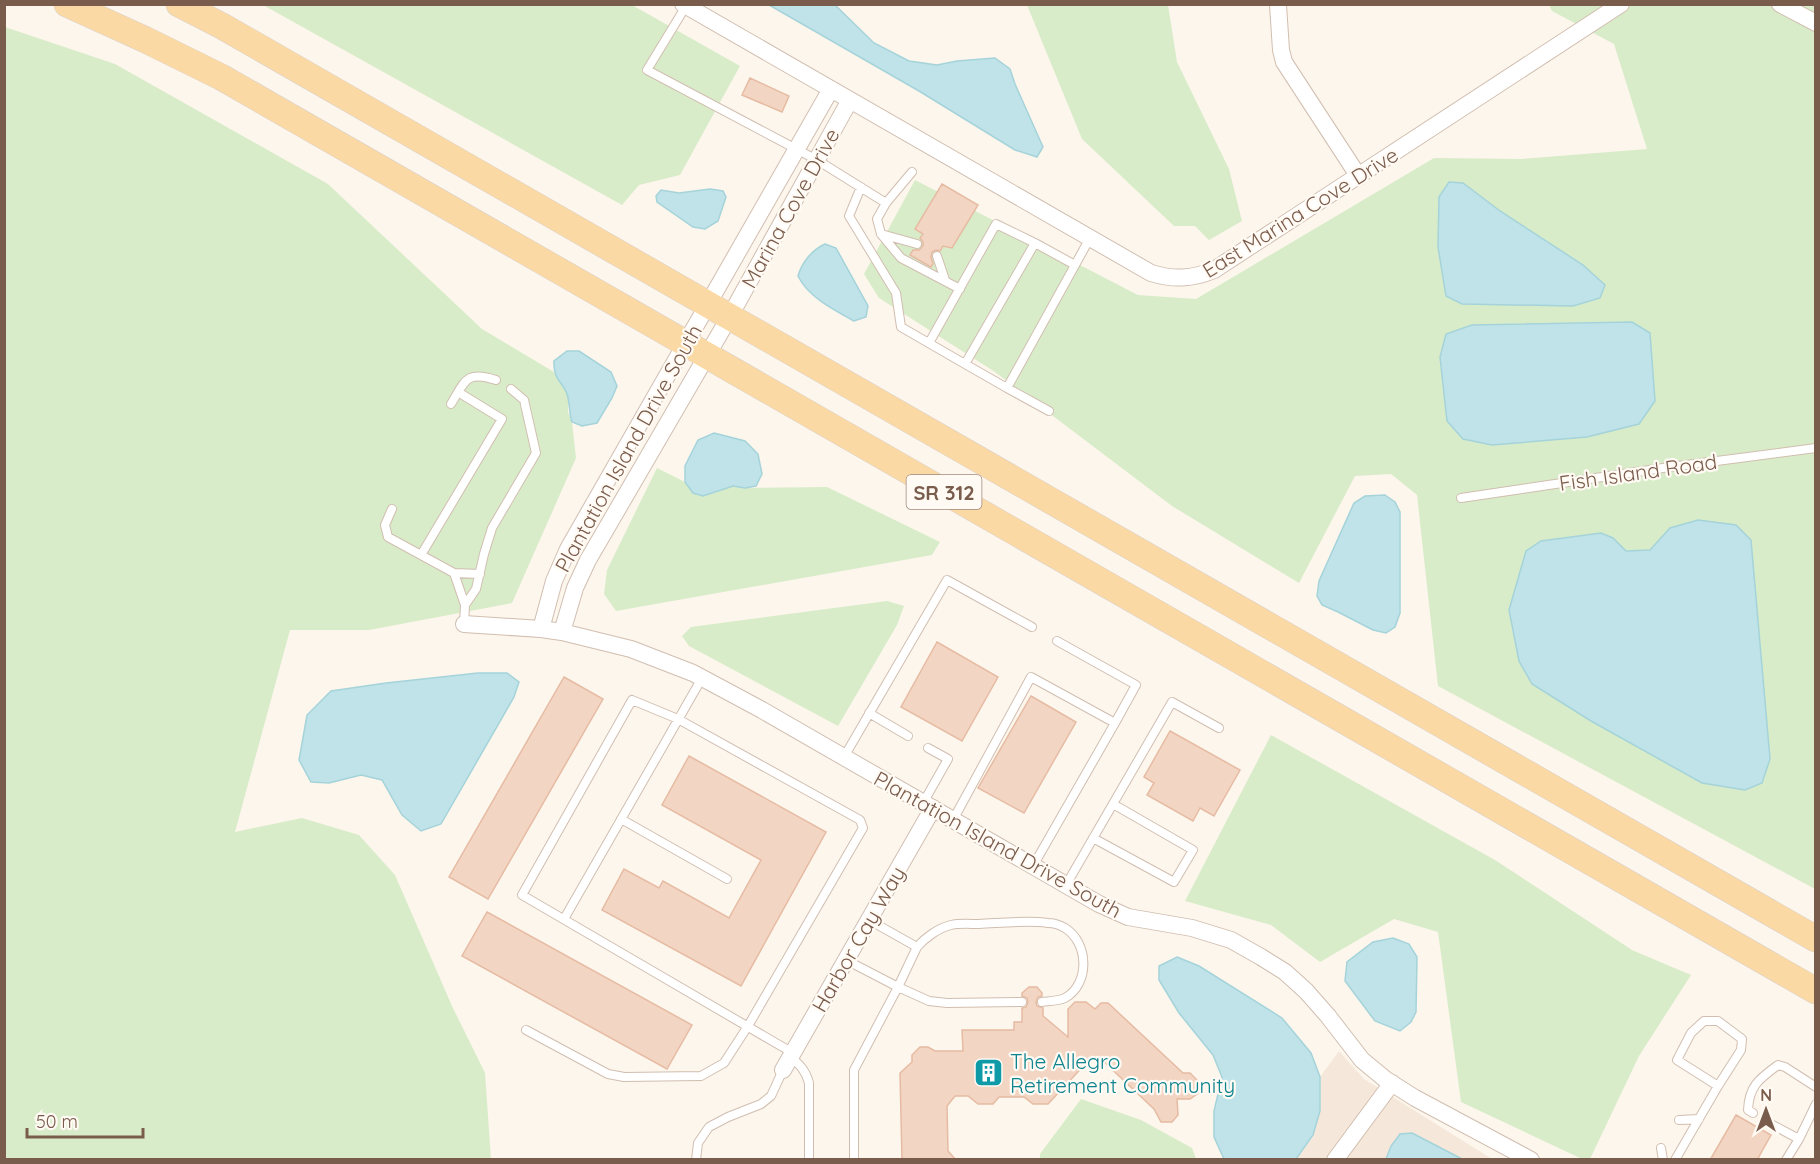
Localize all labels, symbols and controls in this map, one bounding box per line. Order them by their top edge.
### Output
street label: Marina Cove Drive [735,124,845,292]
street label: East Marina Cove Drive [1197,141,1403,283]
street label: Plantation Island Drive South [549,320,707,576]
street label: Fish Island Road [1557,448,1719,496]
road number: SR 312 [906,475,982,509]
street label: Plantation Island Drive South [870,765,1126,923]
street label: Harbor Cay Way [806,861,910,1017]
place label: The Allegro Retirement Community [1010,1048,1235,1098]
building icon: The Allegro Retirement Community [973,1057,1005,1089]
north arrow [1736,1080,1796,1140]
text: N [1760,1085,1772,1105]
scale bar [27,1101,142,1139]
text: 50 m [36,1110,78,1133]

